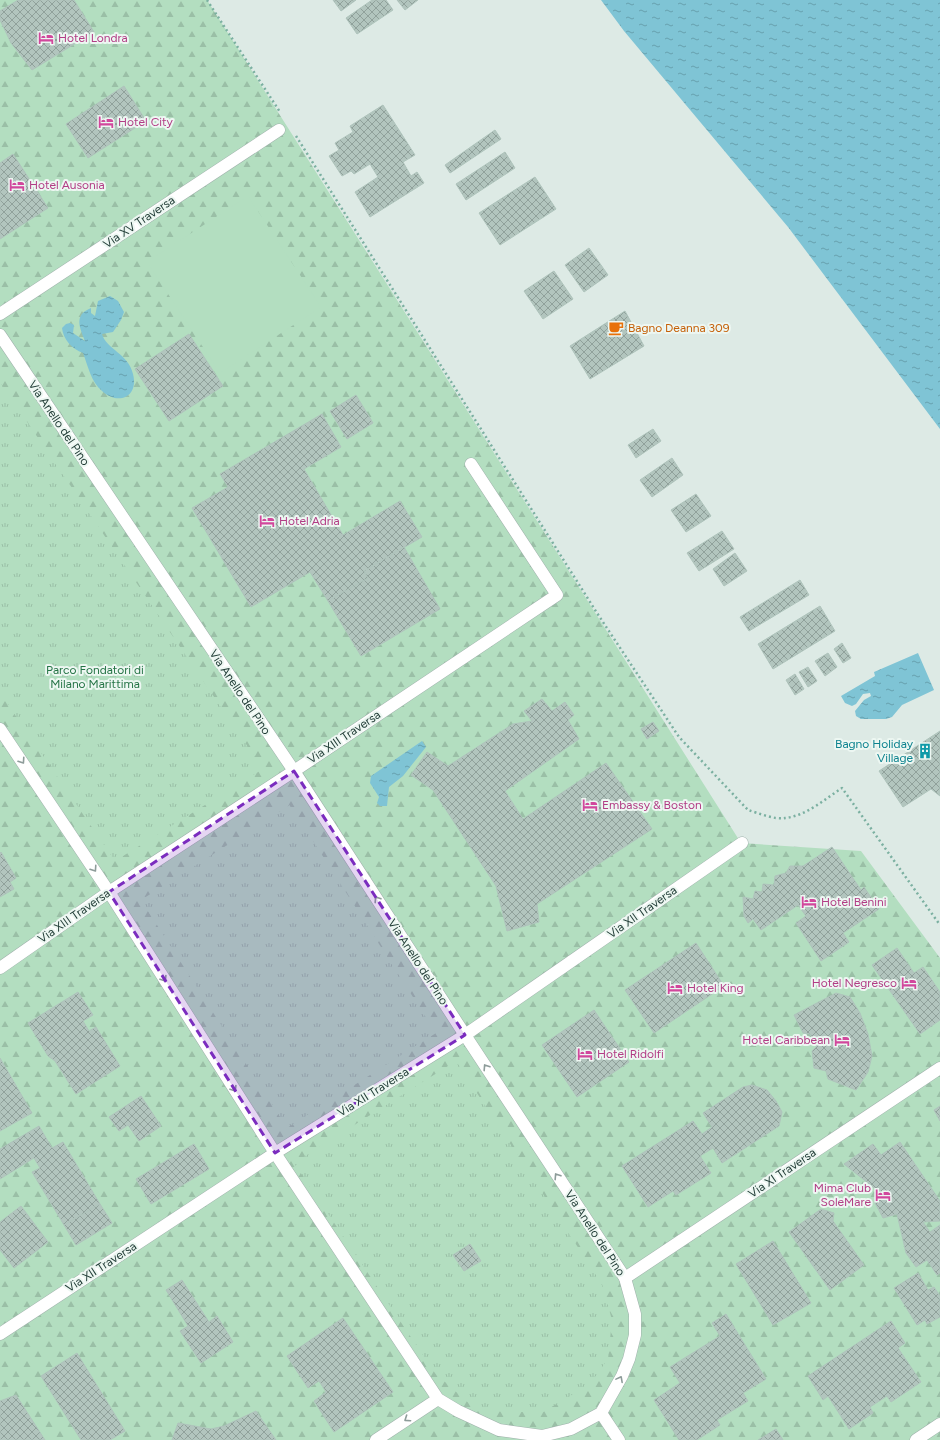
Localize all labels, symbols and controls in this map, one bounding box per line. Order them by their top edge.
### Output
hotel icon: Hotel Londra [37,29,55,47]
place label: Hotel Londra [58,31,128,45]
hotel icon: Hotel City [97,113,115,131]
place label: Hotel City [118,115,174,129]
hotel icon: Hotel Ausonia [8,176,26,194]
place label: Hotel Ausonia [29,178,105,192]
street label: Via XV Traversa [101,193,177,251]
cafe icon: Bagno Deanna 309 [607,319,625,337]
place label: Bagno Deanna 309 [628,321,730,335]
street label: Via Anello del Pino [25,378,93,468]
hotel icon: Hotel Adria [258,512,276,530]
place label: Hotel Adria [279,514,340,528]
street label: Via Anello del Pino [206,647,274,737]
park label: Parco Fondatori di Milano Marittima [46,663,144,691]
street label: Via XIII Traversa [305,707,383,767]
place label: Bagno Holiday Village [835,737,914,765]
building icon: Bagno Holiday Village [916,742,934,760]
one-way arrow [17,757,25,764]
hotel icon: Embassy & Boston [581,796,599,814]
place label: Embassy & Boston [602,798,702,812]
one-way arrow [89,865,96,872]
street label: Via XII Traversa [605,883,679,941]
street label: Via XIII Traversa [35,886,113,946]
hotel icon: Hotel Benini [800,893,818,911]
place label: Hotel Benini [821,895,886,909]
one-way arrow [375,897,382,904]
street label: Via Anello del Pino [385,917,451,1007]
hotel icon: Hotel Negresco [900,974,918,992]
one-way arrow [159,975,167,982]
place label: Hotel Negresco [812,976,897,990]
hotel icon: Hotel King [666,979,684,997]
place label: Hotel King [687,981,743,995]
hotel icon: Hotel Caribbean [833,1031,851,1049]
place label: Hotel Caribbean [742,1033,830,1047]
hotel icon: Hotel Ridolfi [576,1045,594,1063]
place label: Hotel Ridolfi [597,1047,664,1061]
street label: Via XII Traversa [335,1064,411,1120]
one-way arrow [483,1064,491,1071]
one-way arrow [229,1085,236,1092]
street label: Via XI Traversa [746,1145,818,1201]
one-way arrow [555,1173,562,1180]
place label: Mima Club SoleMare [814,1181,871,1209]
hotel icon: Mima Club SoleMare [874,1186,892,1204]
street label: Via Anello del Pino [562,1188,628,1278]
street label: Via XII Traversa [63,1239,139,1295]
one-way arrow [615,1376,622,1383]
one-way arrow [404,1414,411,1422]

